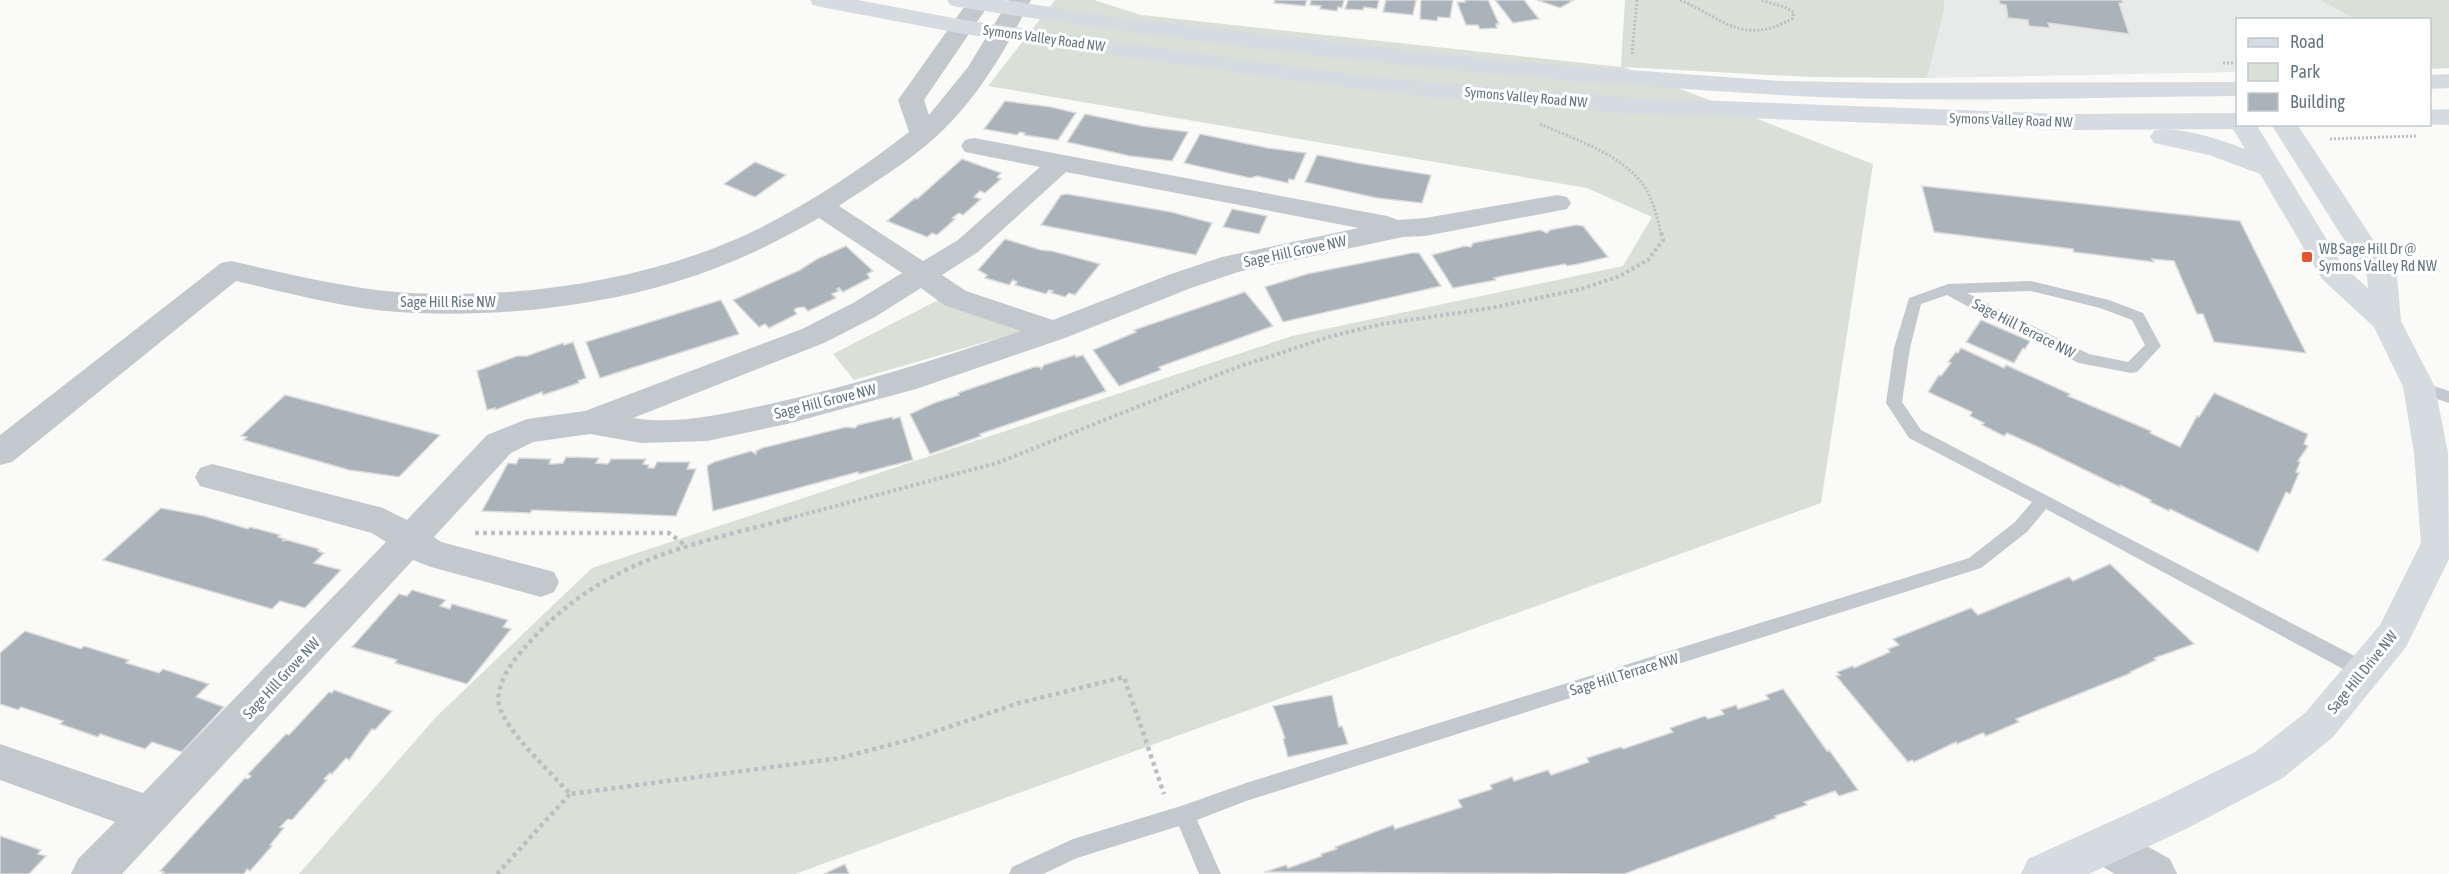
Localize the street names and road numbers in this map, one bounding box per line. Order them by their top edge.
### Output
street label: Symons Valley Road NW [982,22,1107,55]
street label: Symons Valley Road NW [1464,84,1589,110]
street label: Symons Valley Road NW [1949,110,2074,130]
street label: Sage Hill Grove NW [1242,232,1348,270]
street label: Sage Hill Rise NW [400,293,496,310]
street label: Sage Hill Terrace NW [1970,295,2078,361]
street label: Sage Hill Grove NW [772,380,878,422]
street label: Sage Hill Drive NW [2324,627,2401,717]
street label: Sage Hill Grove NW [239,634,323,722]
street label: Sage Hill Terrace NW [1568,649,1680,699]

